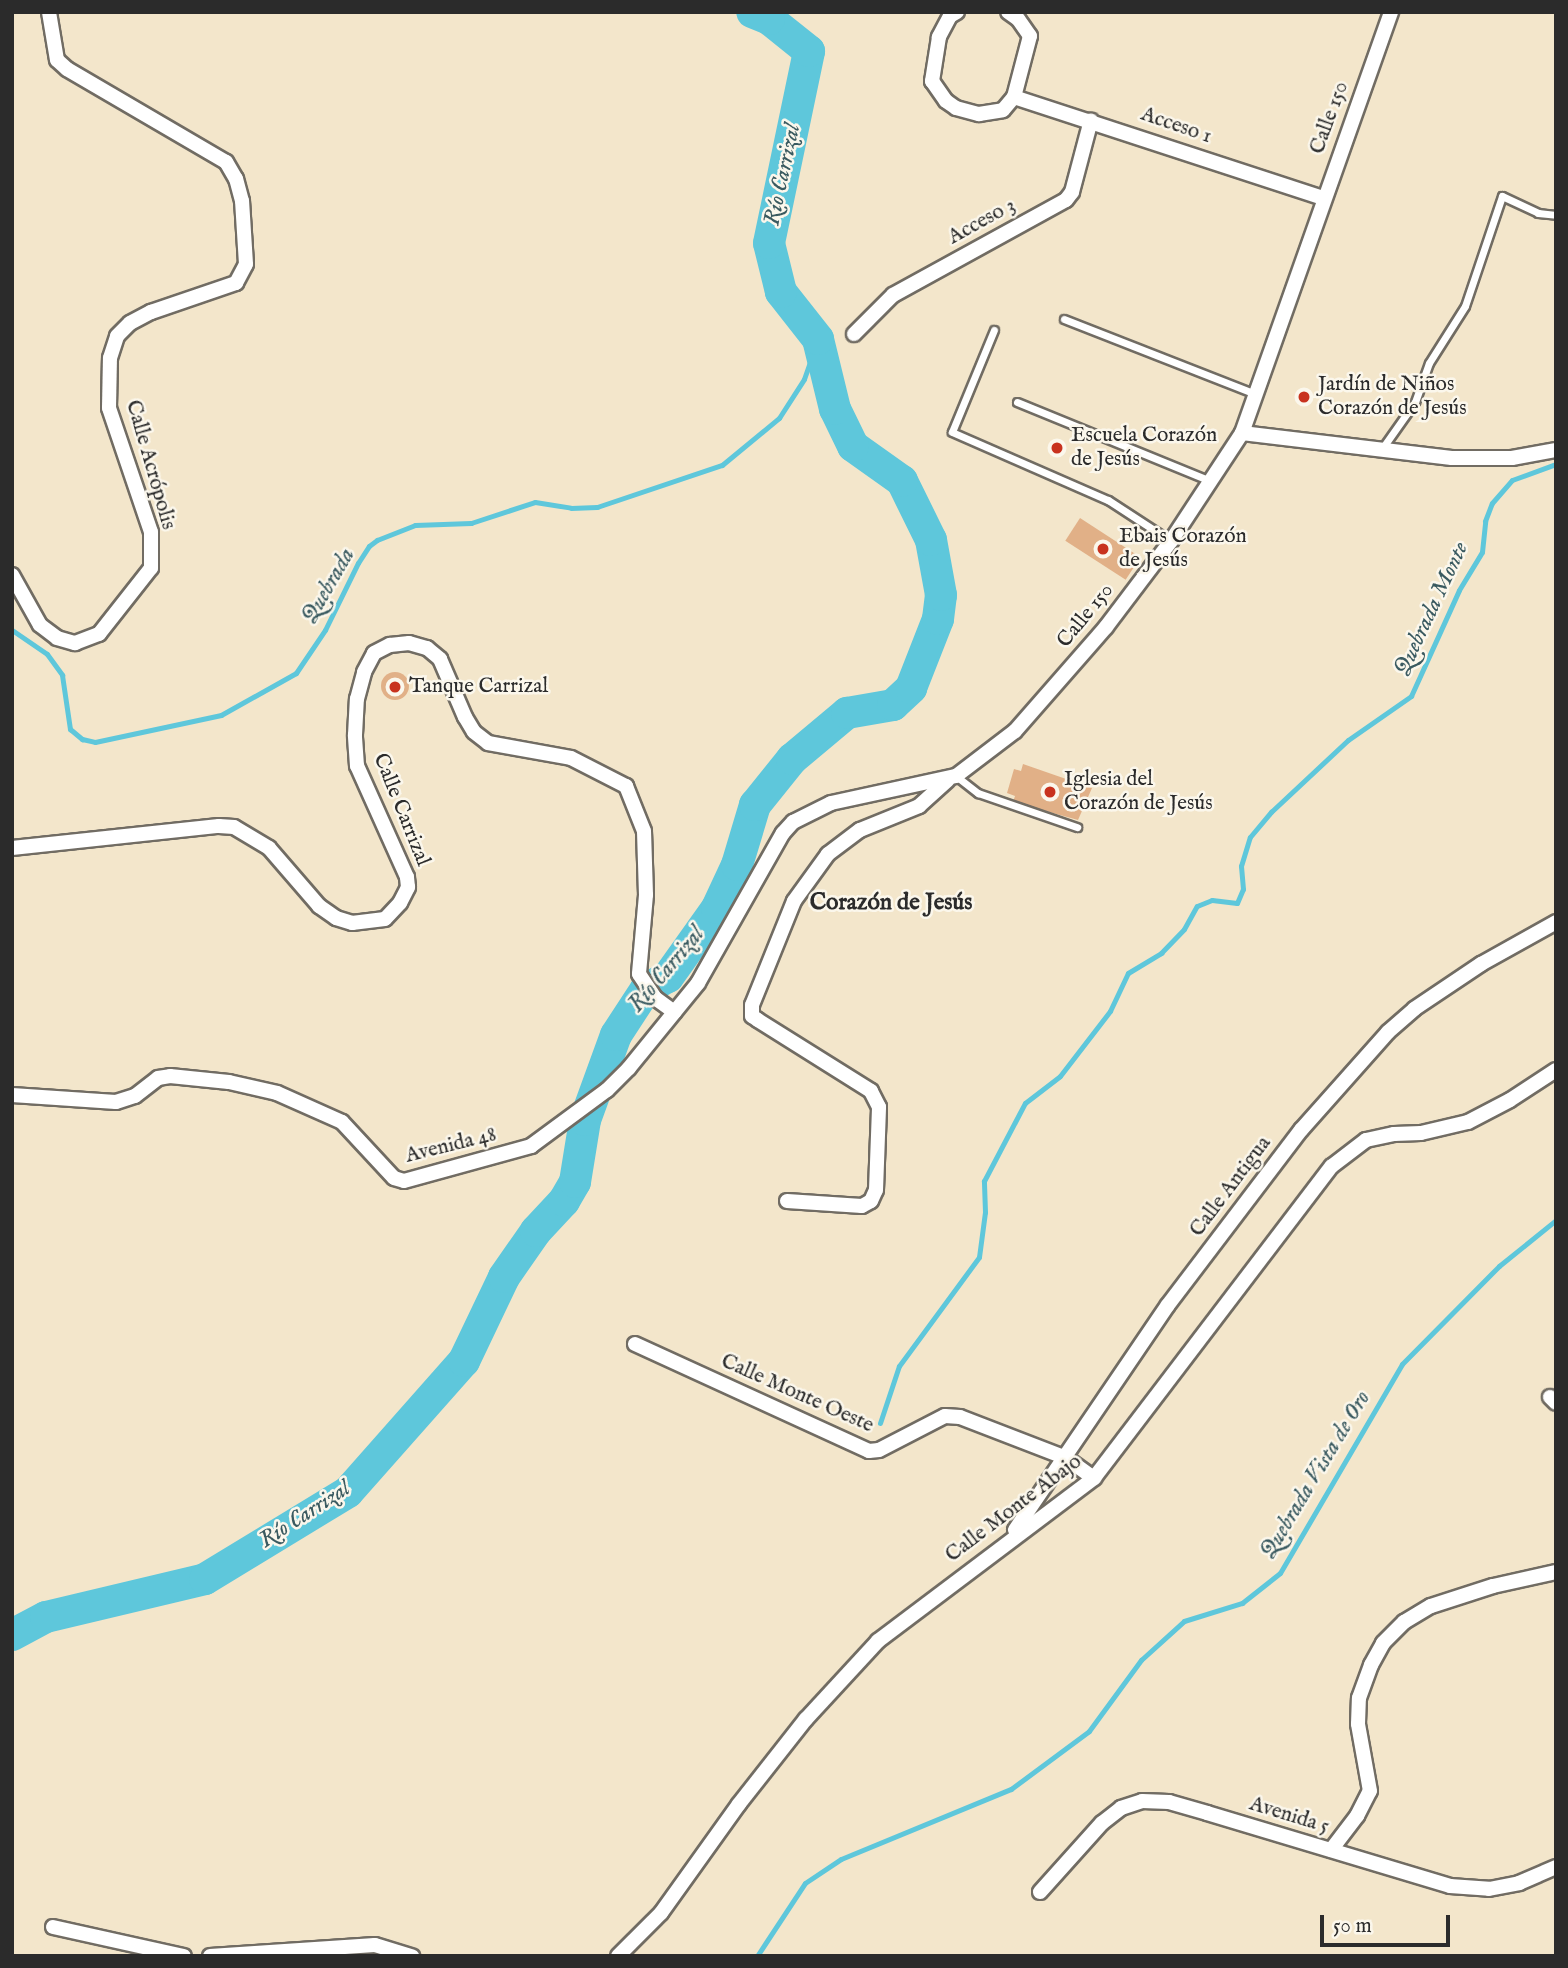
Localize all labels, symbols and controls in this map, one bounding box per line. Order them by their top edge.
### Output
street label: Calle 150 [1305,78,1355,158]
street label: Acceso 1 [1137,102,1215,150]
water label: Río Carrizal [759,122,807,228]
street label: Acceso 3 [944,193,1020,251]
place label: Jardín de Niños Corazón de Jesús [1318,372,1467,422]
marker: Jardín de Niños Corazón de Jesús [1296,389,1312,405]
street label: Calle Acrópolis [120,397,180,533]
place label: Escuela Corazón de Jesús [1071,423,1217,473]
marker: Escuela Corazón de Jesús [1049,440,1065,456]
place label: Ebais Corazón de Jesús [1119,524,1247,574]
water label: Quebrada Monte [1389,538,1475,680]
marker: Ebais Corazón de Jesús [1093,539,1113,559]
water label: Quebrada [296,543,362,629]
street label: Calle 150 [1052,579,1120,653]
place label: Tanque Carrizal [409,674,548,700]
marker: Tanque Carrizal [387,679,403,695]
street label: Calle Carrizal [367,750,435,870]
place label: Iglesia del Corazón de Jesús [1064,767,1213,817]
marker: Iglesia del Corazón de Jesús [1042,784,1058,800]
district label: Corazón de Jesús [810,889,972,917]
water label: Río Carrizal [623,922,711,1018]
street label: Avenida 48 [403,1123,499,1169]
street label: Calle Antigua [1185,1132,1277,1242]
street label: Calle Monte Oeste [717,1349,877,1439]
water label: Quebrada Vista de Oro [1255,1386,1377,1564]
street label: Calle Monte Abajo [941,1450,1087,1568]
water label: Río Carrizal [254,1475,356,1555]
street label: Avenida 5 [1246,1792,1332,1840]
scale bar [1323,1902,1452,1946]
text: 50 m [1333,1913,1372,1940]

